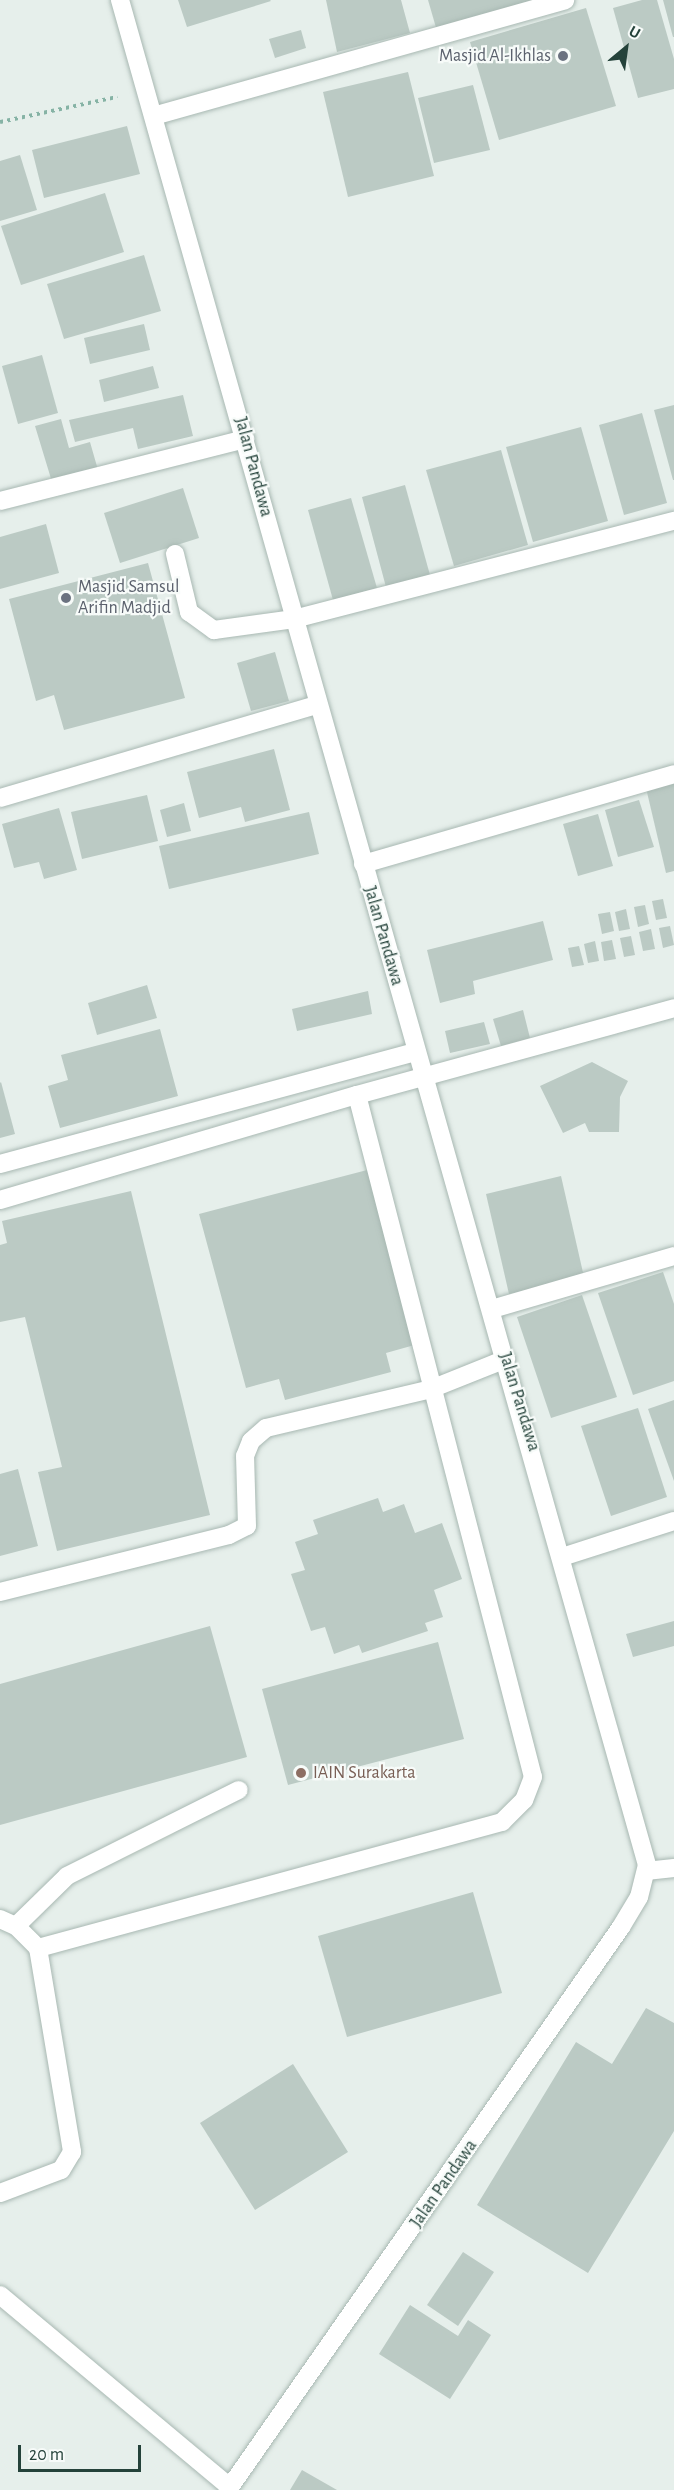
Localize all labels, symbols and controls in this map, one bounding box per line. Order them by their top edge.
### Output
north arrow [596,18,656,78]
text: U [626,23,643,42]
place label: Masjid Al-Ikhlas [439,45,551,67]
marker: Masjid Al-Ikhlas [556,49,570,63]
street label: Jalan Pandawa [229,415,277,519]
place label: Masjid Samsul Arifin Madjid [78,577,179,620]
marker: Masjid Samsul Arifin Madjid [59,591,73,605]
street label: Jalan Pandawa [359,884,407,988]
street label: Jalan Pandawa [494,1350,544,1454]
place label: IAIN Surakarta [313,1762,416,1784]
marker: IAIN Surakarta [294,1766,308,1780]
street label: Jalan Pandawa [406,2136,482,2232]
scale bar [21,2433,144,2471]
text: 20 m [29,2446,64,2464]

